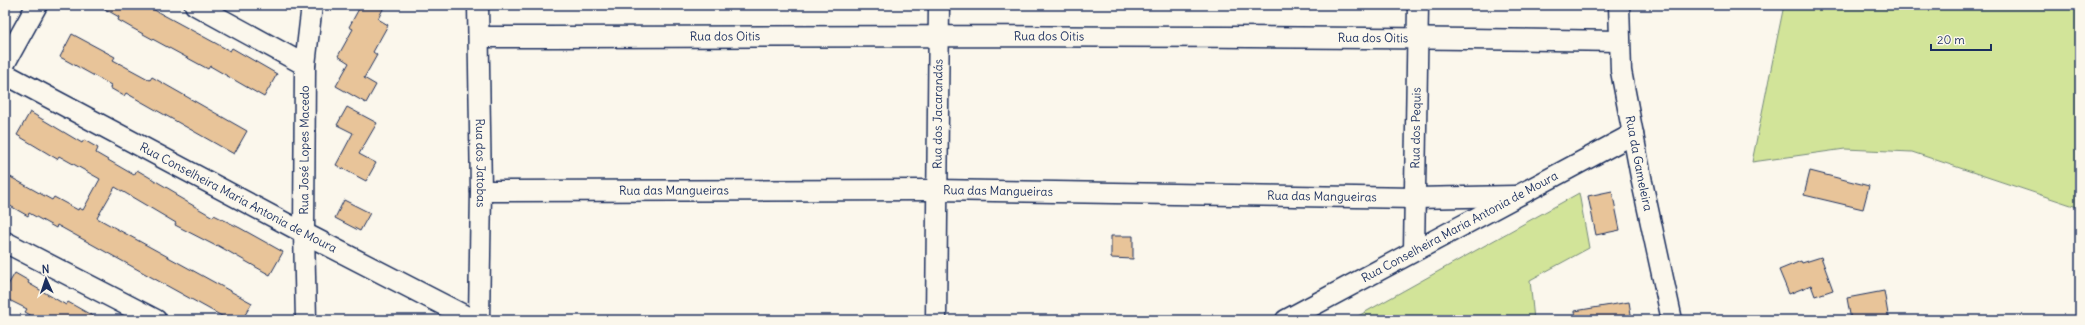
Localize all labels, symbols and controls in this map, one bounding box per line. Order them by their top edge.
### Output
scale bar [1931,26,1991,52]
street label: Rua dos Oitis [690,28,760,43]
street label: Rua dos Oitis [1014,28,1084,43]
street label: Rua dos Oitis [1338,30,1408,45]
text: 20 m [1937,32,1965,47]
street label: Rua dos Jacarandás [929,59,945,169]
street label: Rua José Lopes Macedo [296,85,312,215]
street label: Rua dos Pequis [1407,87,1424,169]
street label: Rua da Gameleira [1623,114,1656,212]
street label: Rua dos Jatobas [473,118,489,208]
street label: Rua Conselheira Maria Antonia de Moura [137,139,340,256]
street label: Rua Conselheira Maria Antonia de Moura [1359,168,1560,285]
street label: Rua das Mangueiras [619,182,729,198]
street label: Rua das Mangueiras [943,182,1053,199]
street label: Rua das Mangueiras [1267,188,1377,204]
north arrow [26,259,66,299]
text: N [41,262,50,276]

